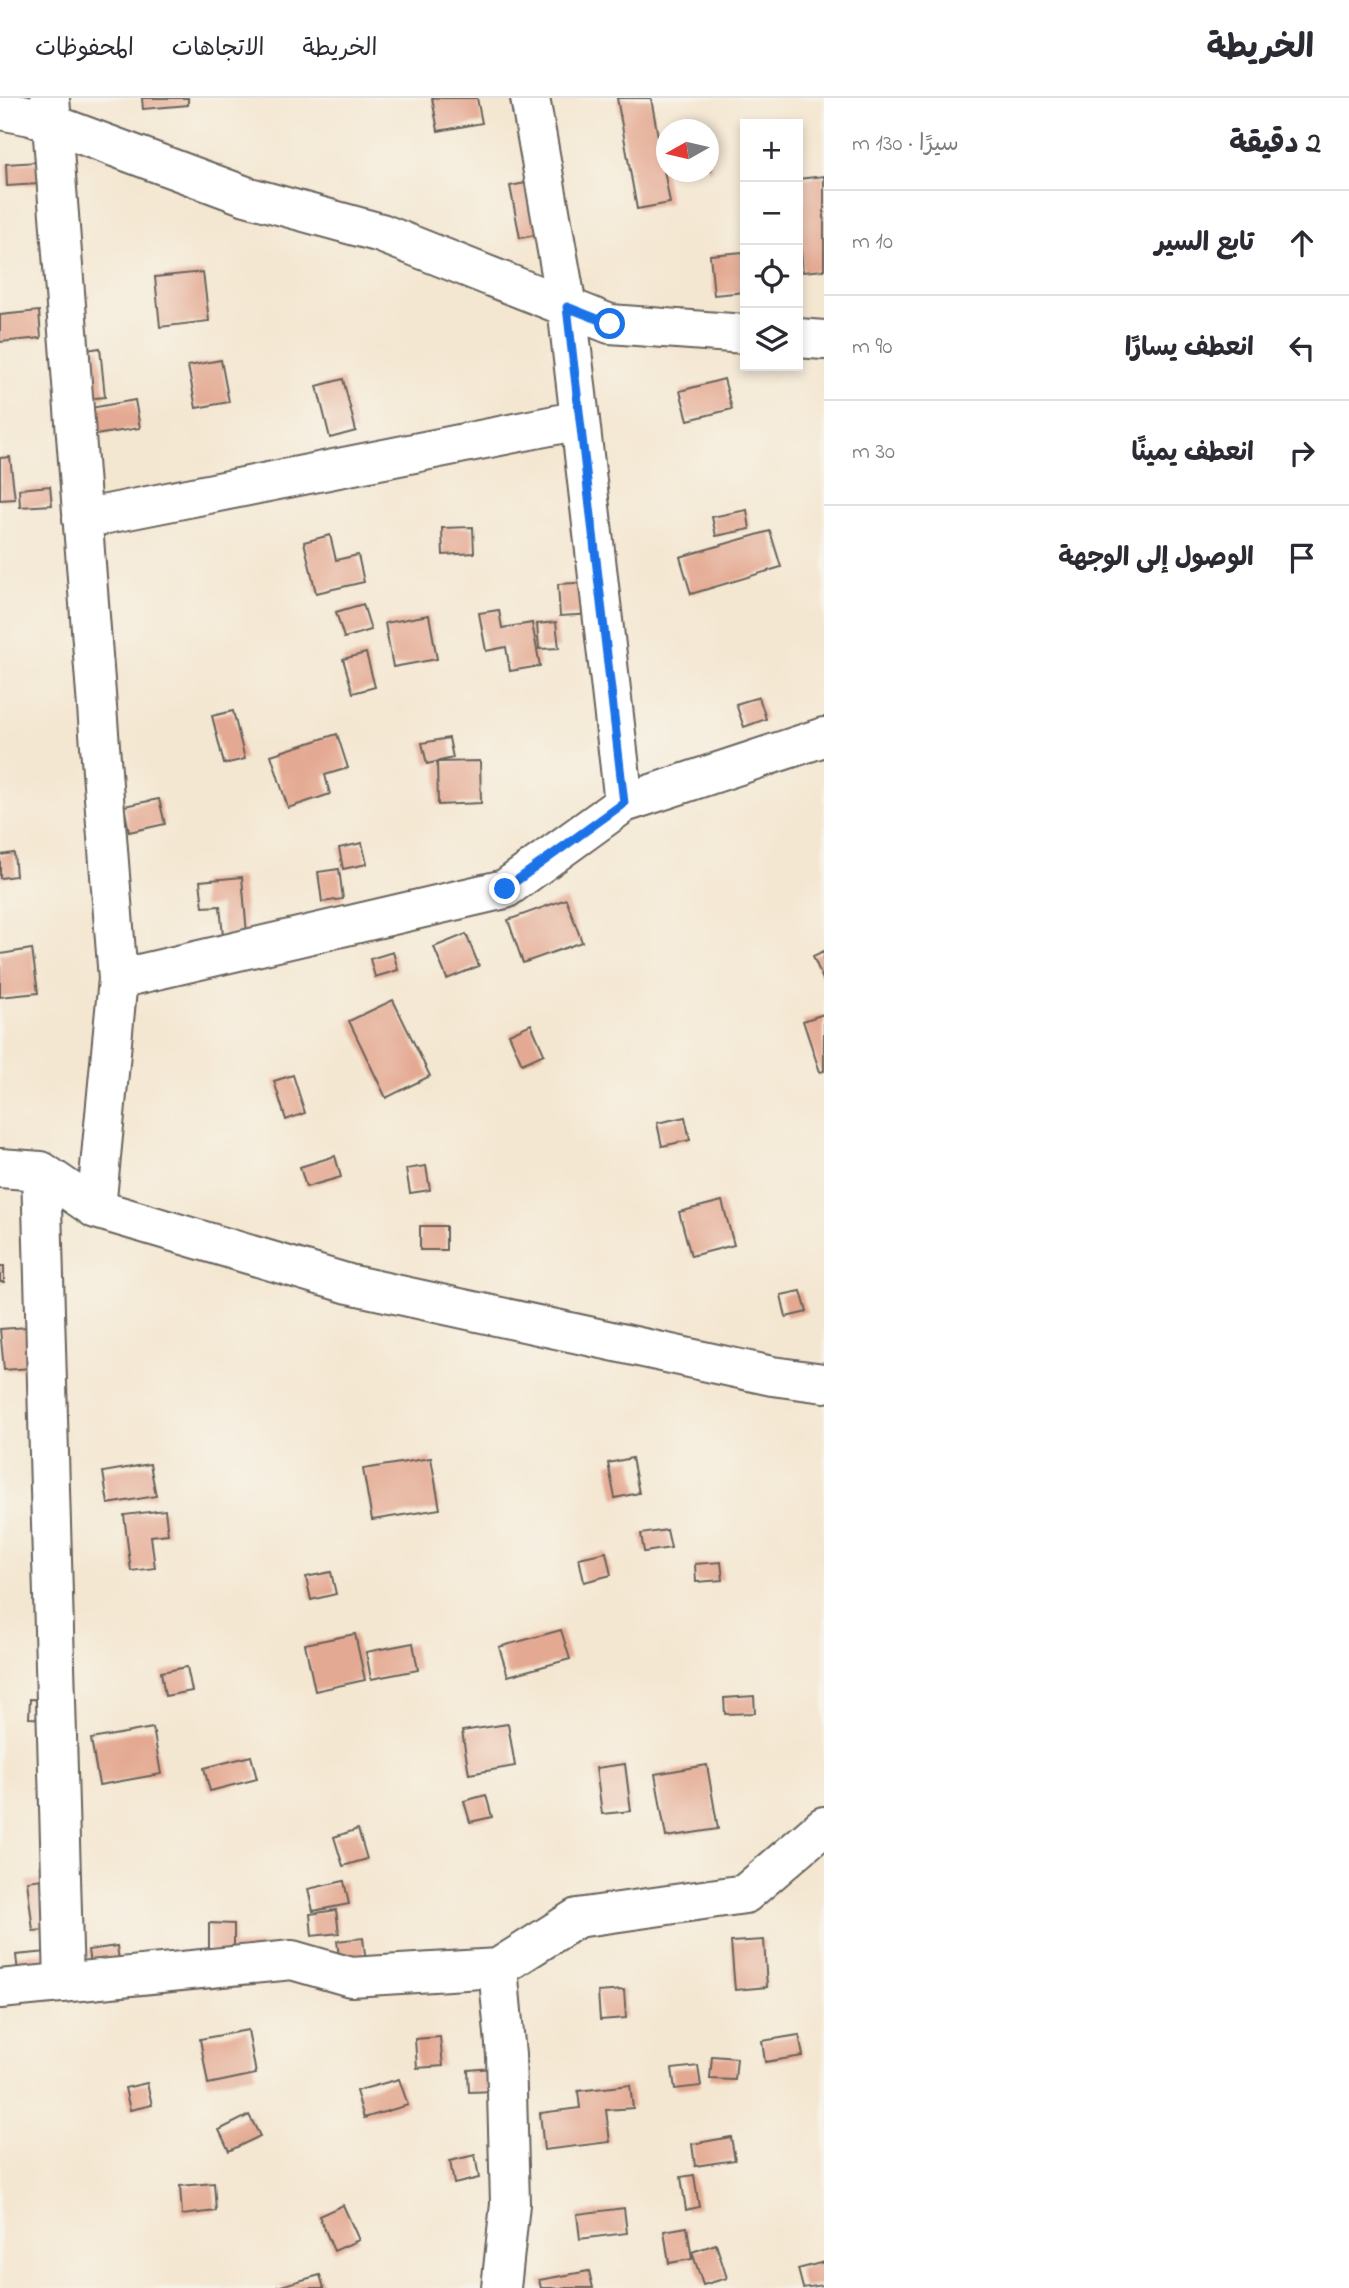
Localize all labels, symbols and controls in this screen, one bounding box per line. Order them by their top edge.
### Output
text: الخريطة [1207,25,1314,73]
text: المحفوظات [35,32,134,67]
text: الاتجاهات [172,32,265,67]
text: الخريطة [303,32,377,67]
north arrow [656,119,719,182]
map controls [740,119,803,371]
button: + [740,119,803,182]
text: 2 دقيقة [1229,123,1321,167]
text: سيرًا · 130 m [852,128,959,161]
button: − [740,182,803,245]
icon: ahead [1283,224,1321,262]
text: تابع السير [1155,225,1254,263]
text: 10 m [852,226,893,259]
button: locate [740,245,803,308]
route start [594,308,625,339]
button: layers [740,308,803,371]
icon: left [1283,329,1321,367]
text: انعطف يسارًا [1125,330,1254,368]
text: 90 m [852,331,892,364]
icon: right [1283,434,1321,472]
text: انعطف يمينًا [1131,435,1254,473]
text: 30 m [852,436,895,469]
icon: arrive [1283,539,1321,577]
text: الوصول إلى الوجهة [1058,540,1254,578]
route end [489,873,520,904]

